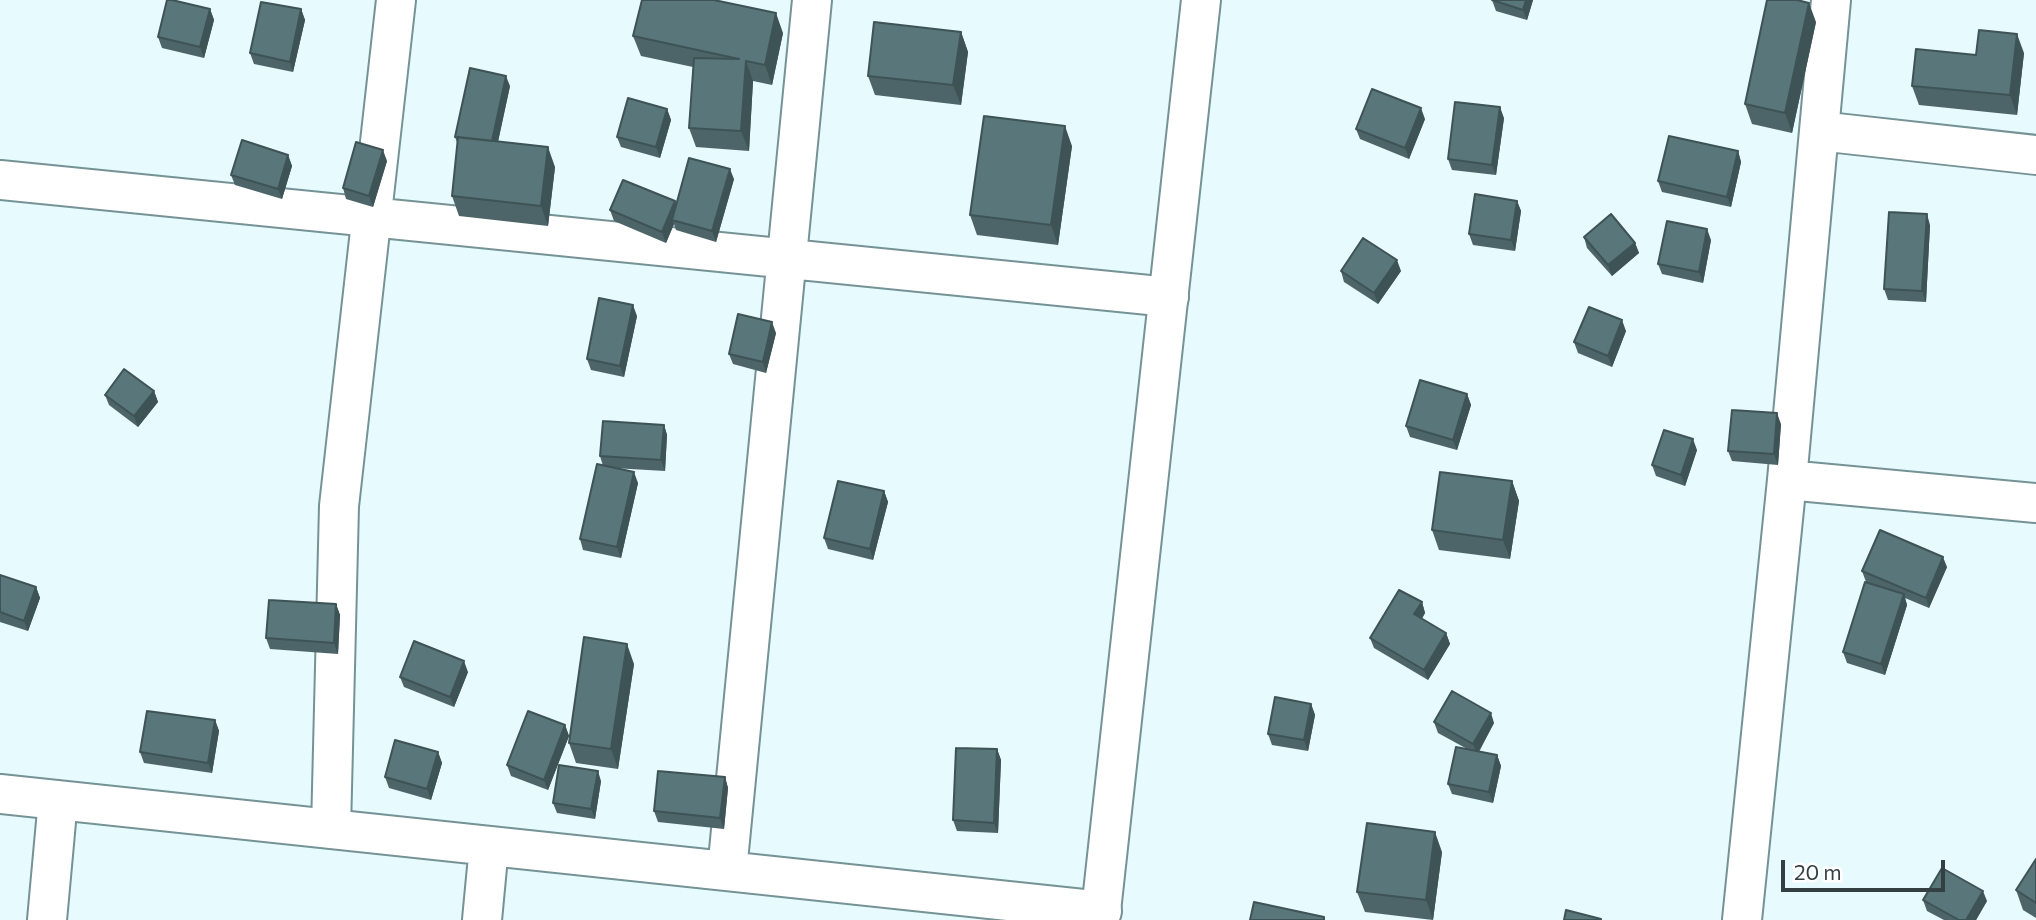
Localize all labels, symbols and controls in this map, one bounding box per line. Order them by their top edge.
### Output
scale bar [1784,846,1948,890]
text: 20 m [1794,859,1842,884]

